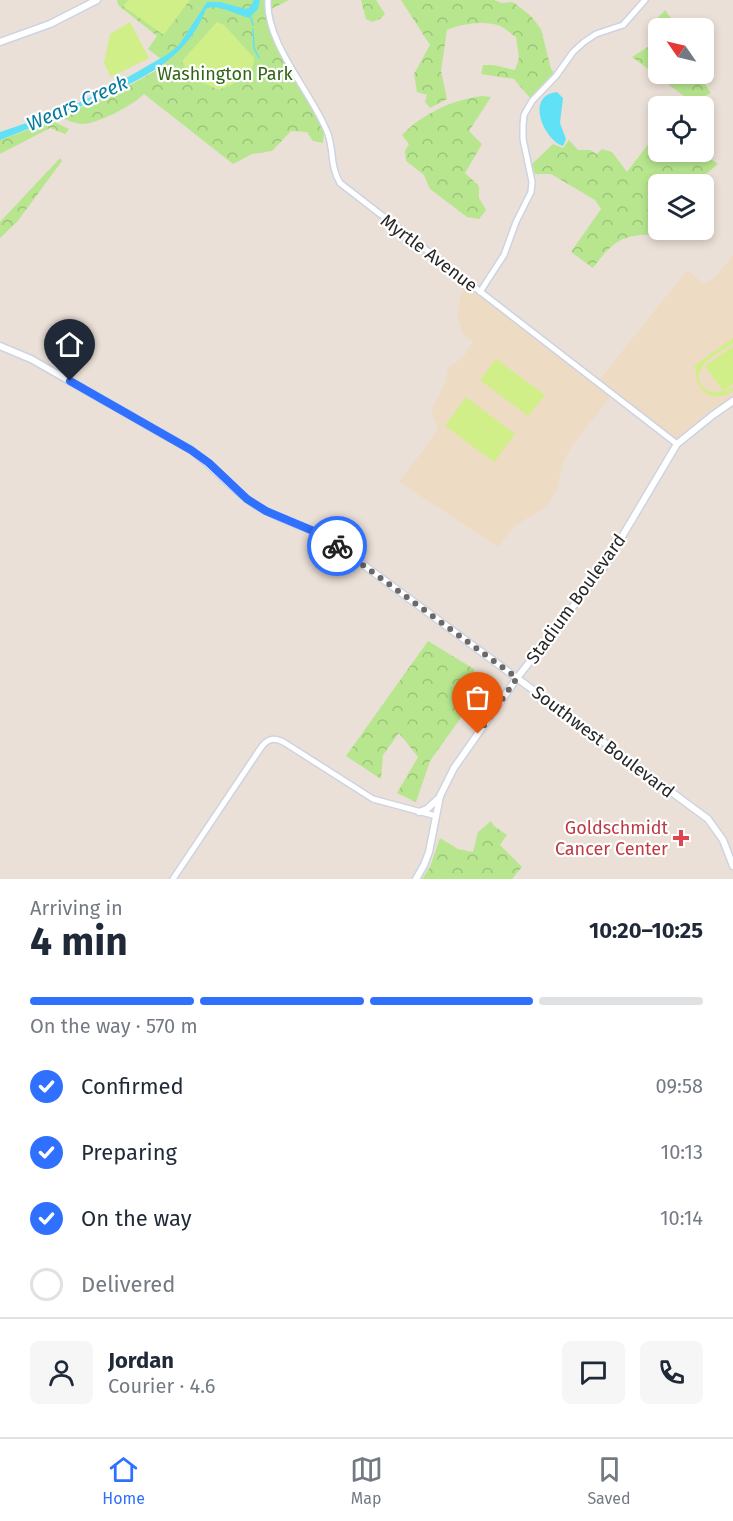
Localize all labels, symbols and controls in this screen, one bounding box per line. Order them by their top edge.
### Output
north arrow [648,18,714,84]
map controls [648,18,714,240]
park label: Washington Park [157,63,293,85]
water label: Wears Creek [22,70,132,136]
button: locate [648,96,714,162]
button: layers [648,174,714,240]
street label: Myrtle Avenue [376,209,482,297]
pin [44,319,95,381]
icon: home [53,328,86,361]
courier [307,516,367,576]
icon: bike [321,530,354,563]
street label: Stadium Boulevard [522,530,630,668]
pin [452,672,503,734]
icon: bag [461,681,494,714]
street label: Southwest Boulevard [527,681,679,803]
place label: Goldschmidt Cancer Center [555,817,669,860]
marker: Goldschmidt Cancer Center [672,829,690,847]
text: Arriving in [30,896,123,920]
text: 10:20–10:25 [589,917,703,944]
text: 4 min [30,919,128,965]
text: On the way · 570 m [30,1014,198,1038]
icon: check [30,1070,63,1103]
text: Confirmed [81,1073,184,1100]
text: 09:58 [656,1074,703,1098]
icon: check [30,1136,63,1169]
text: Preparing [81,1139,177,1166]
text: 10:13 [661,1140,703,1164]
icon: check [30,1202,63,1235]
text: On the way [81,1205,192,1232]
text: 10:14 [660,1206,703,1230]
text: Delivered [81,1271,176,1298]
button: person [30,1341,93,1404]
button: chat [562,1341,625,1404]
button: phone [640,1341,703,1404]
text: Jordan [108,1347,174,1374]
text: Courier · 4.6 [108,1374,215,1398]
tab: Home [102,1453,145,1508]
tab: Map [350,1453,383,1508]
tab: Saved [587,1453,631,1508]

